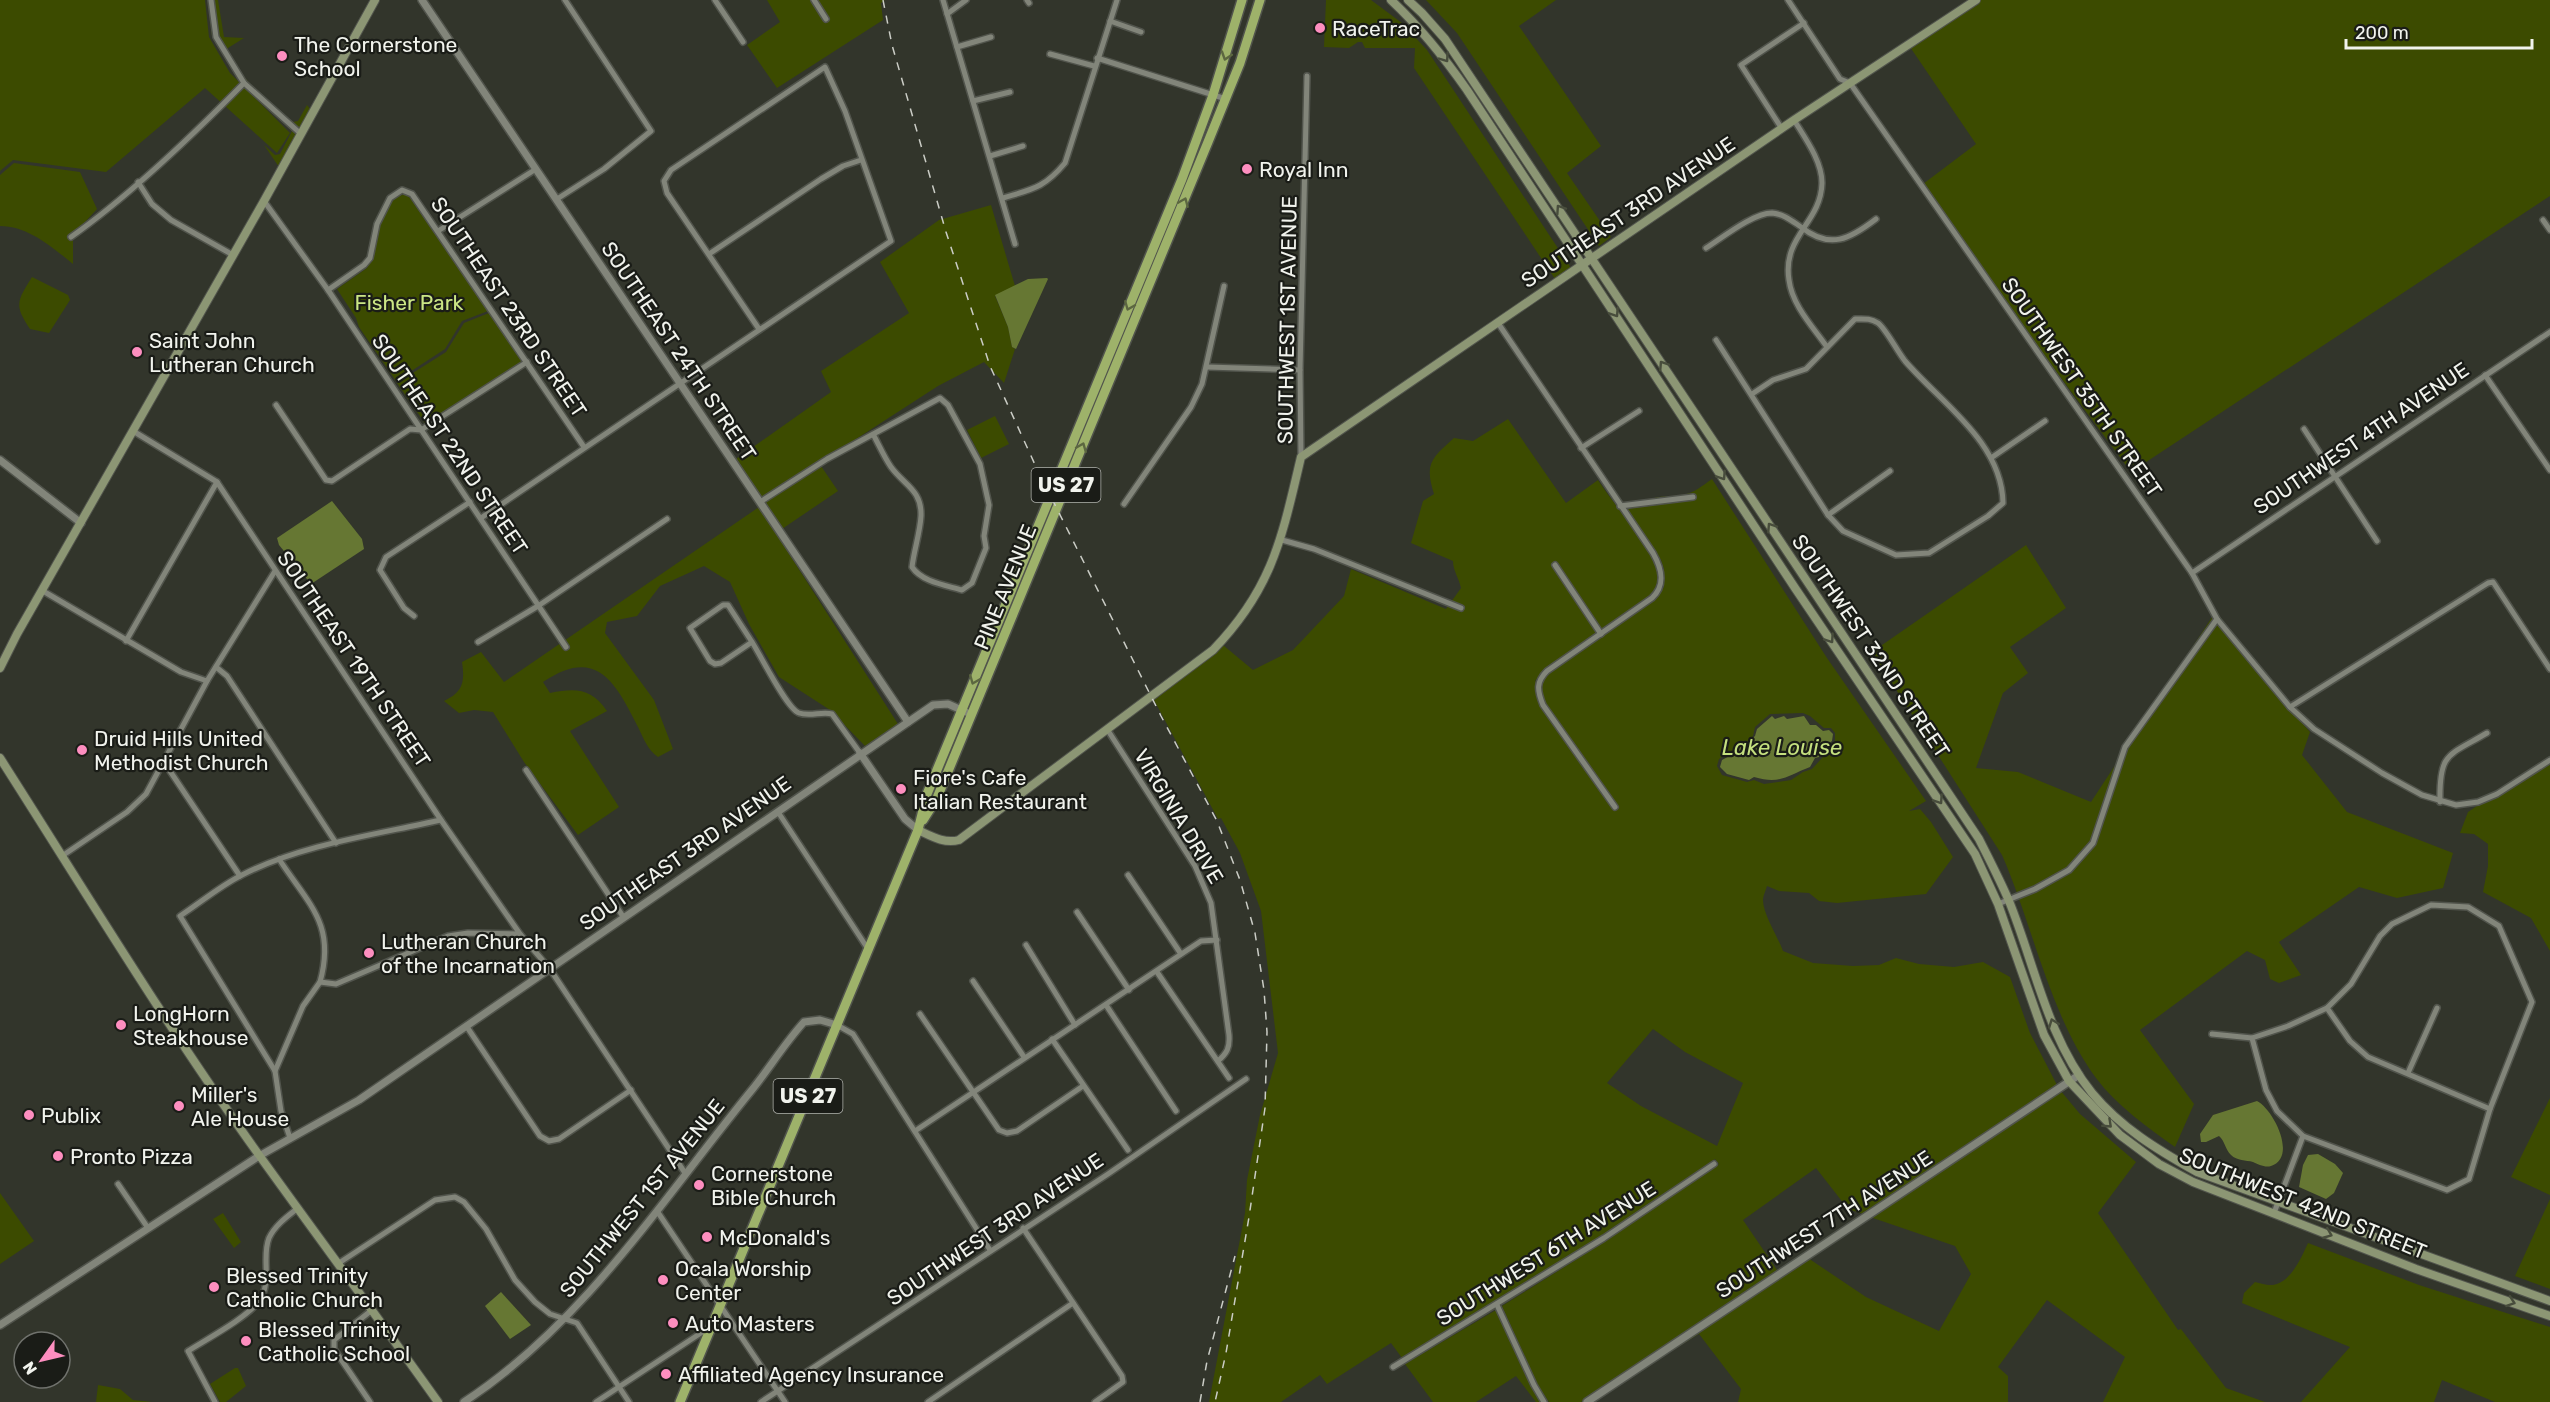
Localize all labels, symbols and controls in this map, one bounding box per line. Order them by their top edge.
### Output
scale bar [2346,12,2532,50]
place label: RaceTrac [1332,16,1420,41]
marker: RaceTrac [1313,21,1327,35]
text: 200 m [2355,22,2409,44]
place label: The Cornerstone School [294,32,457,81]
marker: The Cornerstone School [275,49,289,63]
one-way arrow [1221,50,1233,61]
one-way arrow [1438,52,1449,63]
street label: SOUTHEAST 3RD AVENUE [1516,131,1740,293]
place label: Royal Inn [1259,157,1348,182]
marker: Royal Inn [1240,162,1254,176]
street label: SOUTHEAST 23RD STREET [426,192,592,422]
street label: SOUTHWEST 1ST AVENUE [1272,196,1302,444]
one-way arrow [1177,197,1189,208]
one-way arrow [1556,205,1567,216]
street label: SOUTHEAST 24TH STREET [596,237,762,465]
street label: SOUTHWEST 35TH STREET [1997,272,2167,502]
park label: Fisher Park [355,290,464,315]
one-way arrow [1124,300,1136,311]
one-way arrow [1607,307,1618,318]
place label: Saint John Lutheran Church [149,328,315,377]
street label: SOUTHEAST 22ND STREET [367,329,533,559]
marker: Saint John Lutheran Church [130,345,144,359]
street label: SOUTHWEST 4TH AVENUE [2249,357,2473,519]
one-way arrow [1660,360,1671,371]
one-way arrow [1075,442,1087,453]
road number: US 27 [1032,468,1100,502]
one-way arrow [1715,470,1726,481]
street label: PINE AVENUE [969,521,1041,653]
one-way arrow [1767,523,1778,534]
street label: SOUTHWEST 32ND STREET [1787,530,1955,762]
street label: SOUTHEAST 19TH STREET [272,546,436,772]
one-way arrow [1823,632,1834,643]
one-way arrow [969,674,981,685]
place label: Druid Hills United Methodist Church [94,726,269,775]
water label: Lake Louise [1722,734,1842,761]
marker: Druid Hills United Methodist Church [75,743,89,757]
street label: VIRGINIA DRIVE [1129,744,1229,888]
place label: Fiore's Cafe Italian Restaurant [913,765,1087,814]
street label: SOUTHEAST 3RD AVENUE [574,770,796,936]
marker: Fiore's Cafe Italian Restaurant [894,782,908,796]
one-way arrow [1932,794,1943,805]
place label: Lutheran Church of the Incarnation [381,929,555,978]
marker: Lutheran Church of the Incarnation [362,946,376,960]
place label: LongHorn Steakhouse [133,1001,248,1050]
marker: LongHorn Steakhouse [114,1018,128,1032]
one-way arrow [2047,1018,2060,1029]
road number: US 27 [774,1079,842,1113]
place label: Miller's Ale House [191,1082,289,1131]
street label: SOUTHWEST 1ST AVENUE [554,1094,730,1302]
marker: Miller's Ale House [172,1099,186,1113]
place label: Publix [41,1103,101,1128]
marker: Publix [22,1108,36,1122]
one-way arrow [2101,1117,2112,1128]
street label: SOUTHWEST 42ND STREET [2176,1142,2430,1264]
place label: Pronto Pizza [70,1144,193,1169]
street label: SOUTHWEST 7TH AVENUE [1711,1145,1937,1303]
street label: SOUTHWEST 3RD AVENUE [882,1147,1108,1311]
marker: Pronto Pizza [51,1149,65,1163]
place label: Cornerstone Bible Church [711,1161,836,1210]
street label: SOUTHWEST 6TH AVENUE [1432,1175,1660,1331]
marker: Cornerstone Bible Church [692,1178,706,1192]
place label: McDonald's [719,1225,831,1250]
one-way arrow [2322,1227,2333,1239]
marker: McDonald's [700,1230,714,1244]
place label: Ocala Worship Center [675,1256,811,1305]
place label: Blessed Trinity Catholic Church [226,1263,383,1312]
marker: Ocala Worship Center [656,1273,670,1287]
marker: Blessed Trinity Catholic Church [207,1280,221,1294]
one-way arrow [2505,1295,2516,1308]
place label: Auto Masters [685,1311,815,1336]
marker: Auto Masters [666,1316,680,1330]
place label: Blessed Trinity Catholic School [258,1317,410,1366]
north arrow [12,1330,72,1390]
marker: Blessed Trinity Catholic School [239,1334,253,1348]
text: N [19,1358,41,1378]
place label: Affiliated Agency Insurance [678,1362,944,1387]
marker: Affiliated Agency Insurance [659,1367,673,1381]

